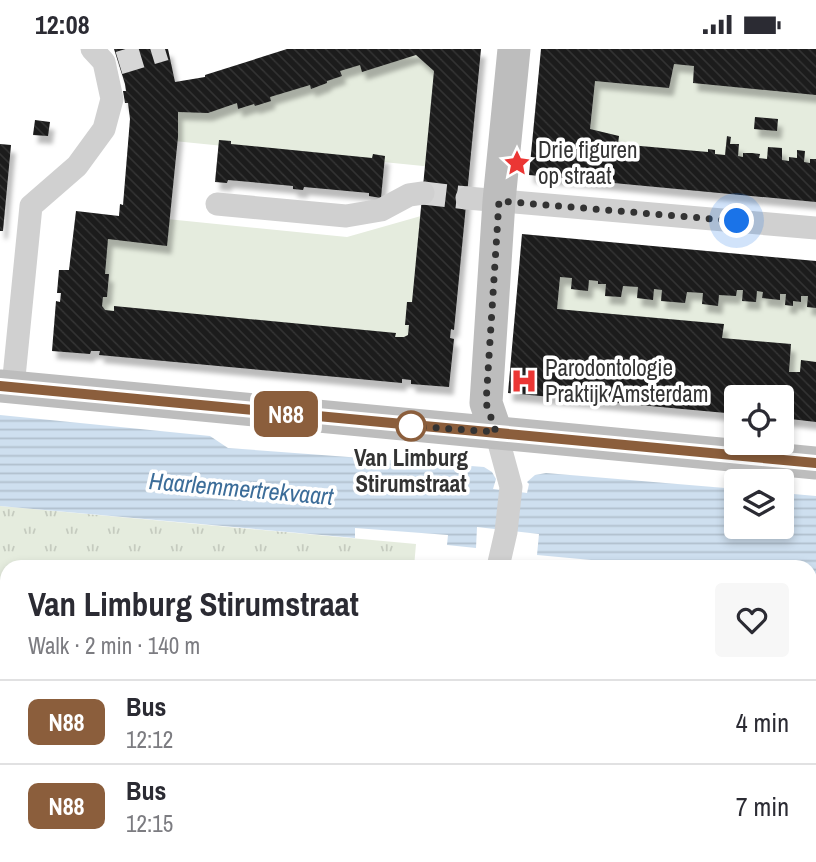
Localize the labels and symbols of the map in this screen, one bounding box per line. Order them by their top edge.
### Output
place label: Drie figuren op straat [538,134,638,191]
place icon: Drie figuren op straat [502,148,532,178]
your location [719,203,754,238]
place label: Parodontologie Praktijk Amsterdam [545,352,709,409]
hospital icon: Parodontologie Praktijk Amsterdam [509,366,539,396]
line badge: N88 [246,391,326,437]
marker: Van Limburg Stirumstraat [396,411,426,441]
place label: Van Limburg Stirumstraat [354,442,469,499]
water label: Haarlemmertrekvaart [148,464,335,512]

